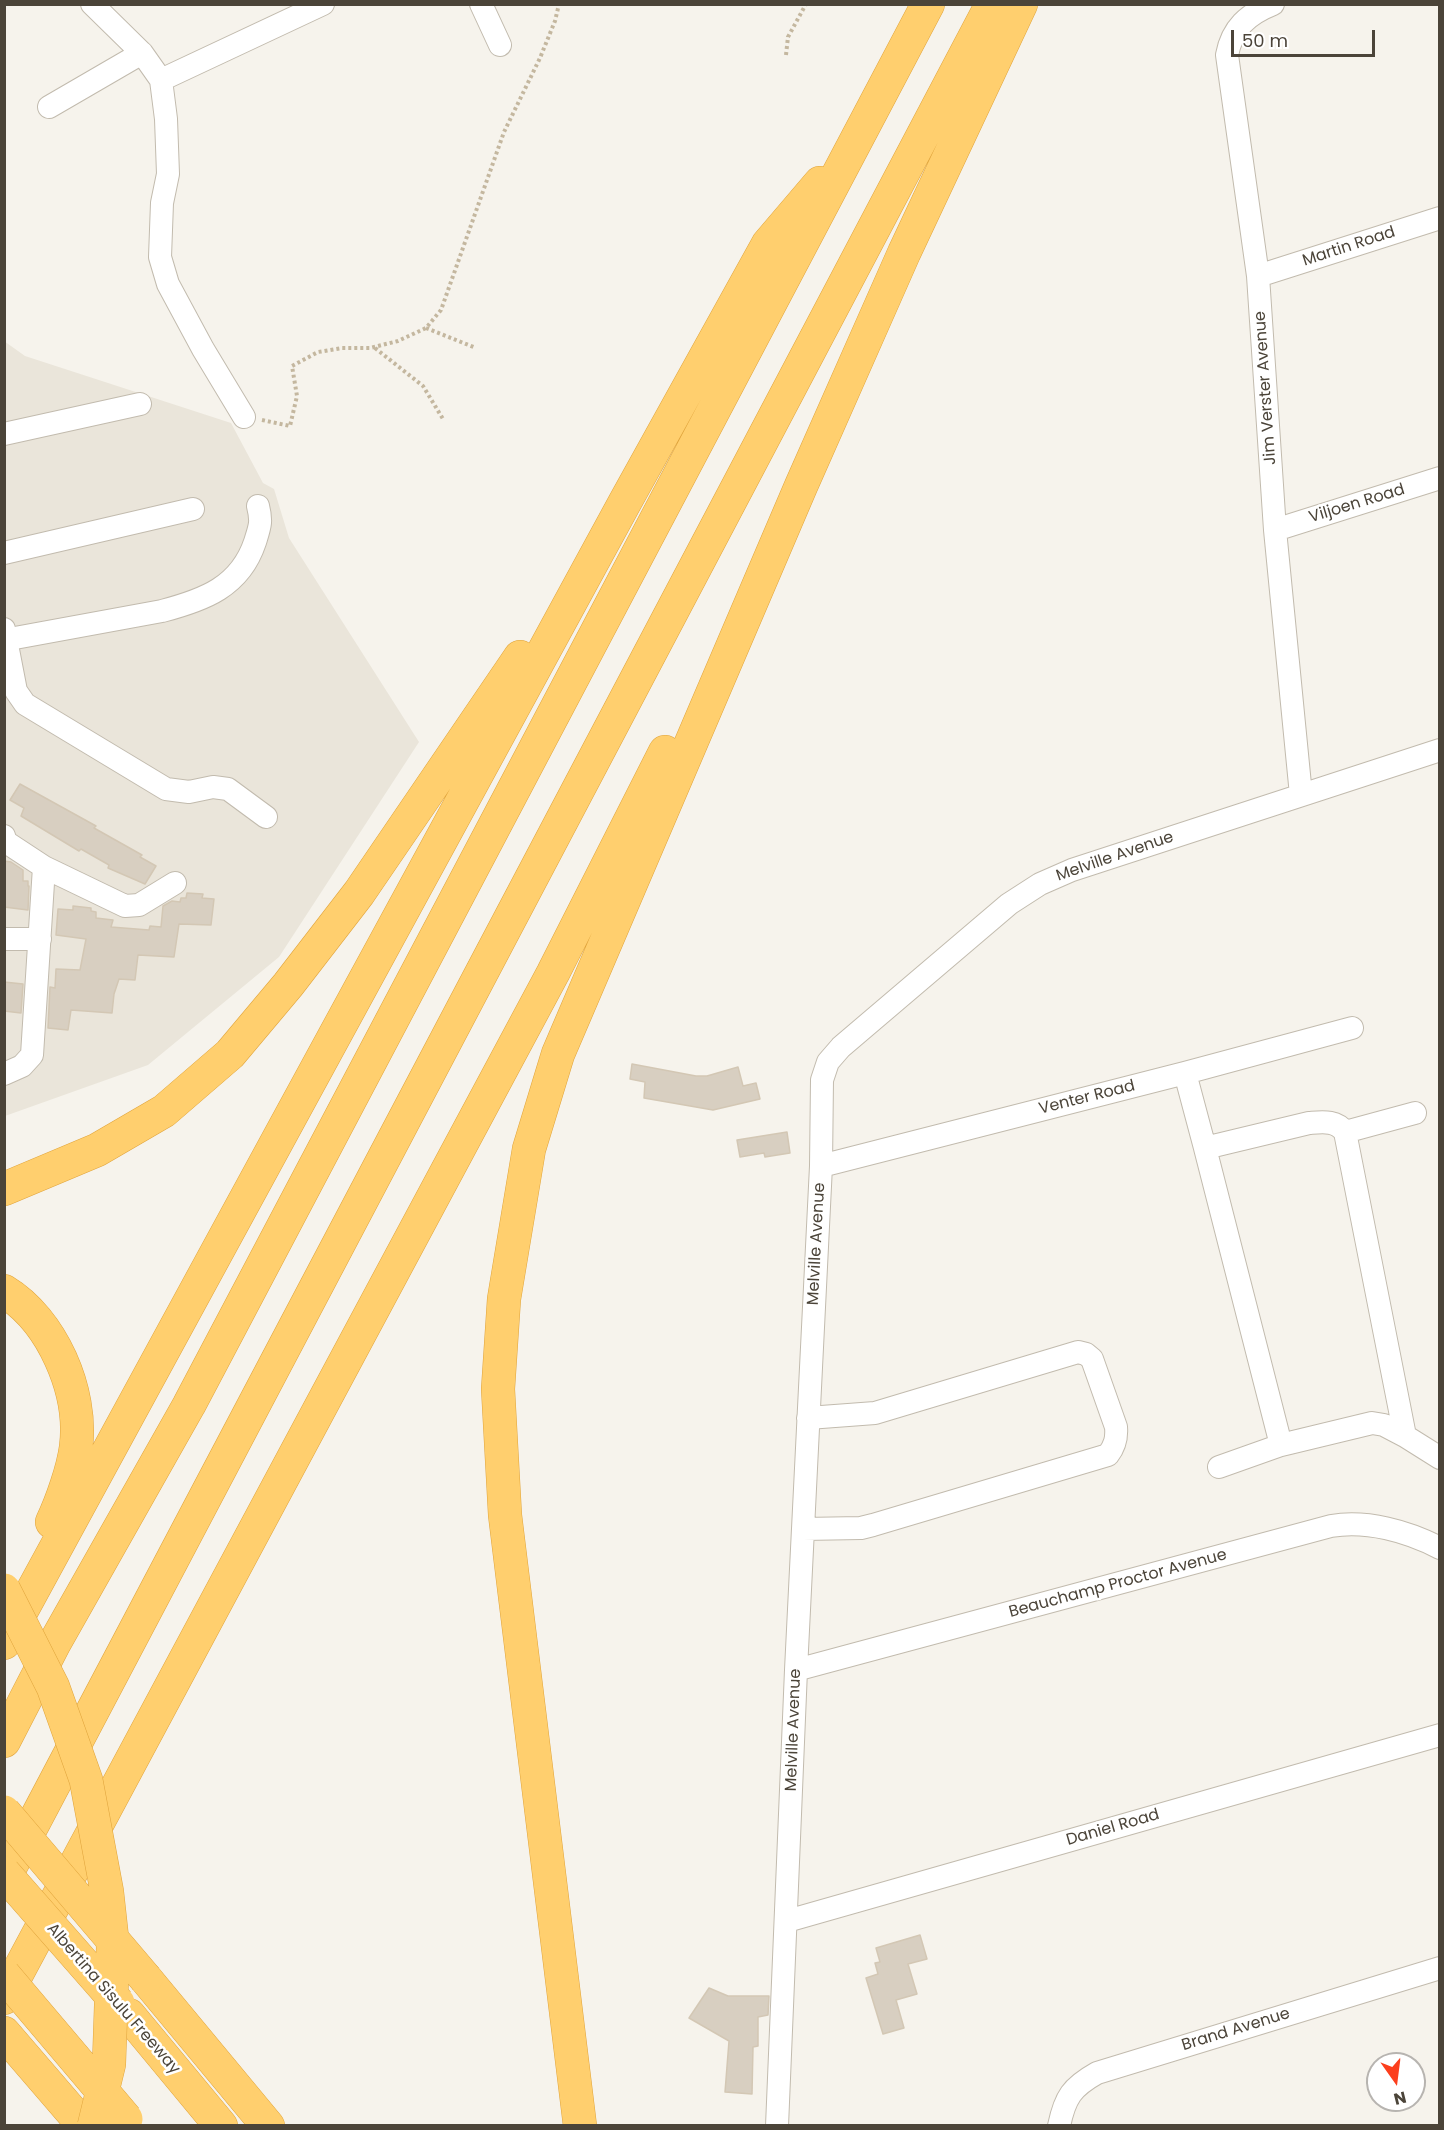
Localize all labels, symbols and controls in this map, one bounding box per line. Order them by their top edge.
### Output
scale bar [1234,18,1378,56]
text: 50 m [1242,28,1288,53]
street label: Martin Road [1300,223,1398,271]
street label: Jim Verster Avenue [1251,310,1281,466]
street label: Viljoen Road [1307,480,1407,528]
street label: Melville Avenue [1054,828,1176,886]
street label: Venter Road [1037,1077,1137,1119]
street label: Melville Avenue [804,1182,830,1306]
street label: Beauchamp Proctor Avenue [1007,1546,1229,1622]
street label: Melville Avenue [782,1668,806,1792]
street label: Daniel Road [1064,1806,1162,1850]
street label: Albertina Sisulu Freeway [42,1920,184,2078]
street label: Brand Avenue [1180,2004,1292,2056]
north arrow [1366,2052,1426,2112]
text: N [1391,2085,1409,2111]

